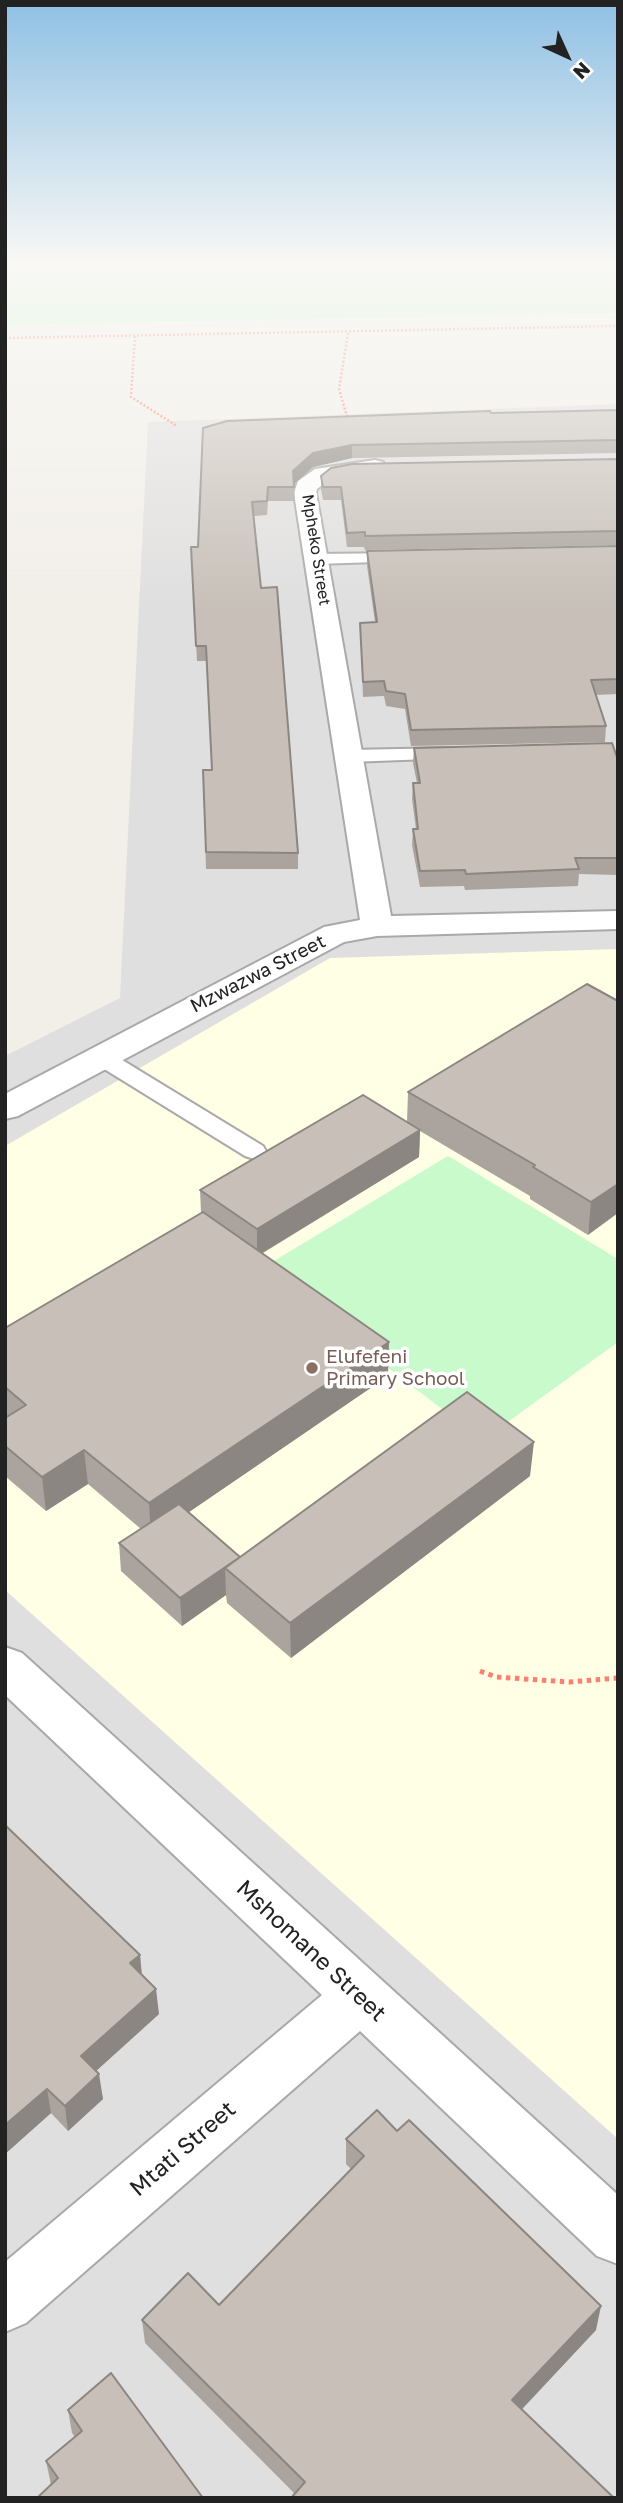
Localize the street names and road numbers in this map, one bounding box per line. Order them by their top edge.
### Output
street label: Mpheko Street [298,493,334,607]
street label: Mzwazwa Street [187,930,329,1018]
street label: Mshomane Street [230,1875,392,2027]
street label: Mtati Street [125,2096,241,2202]

